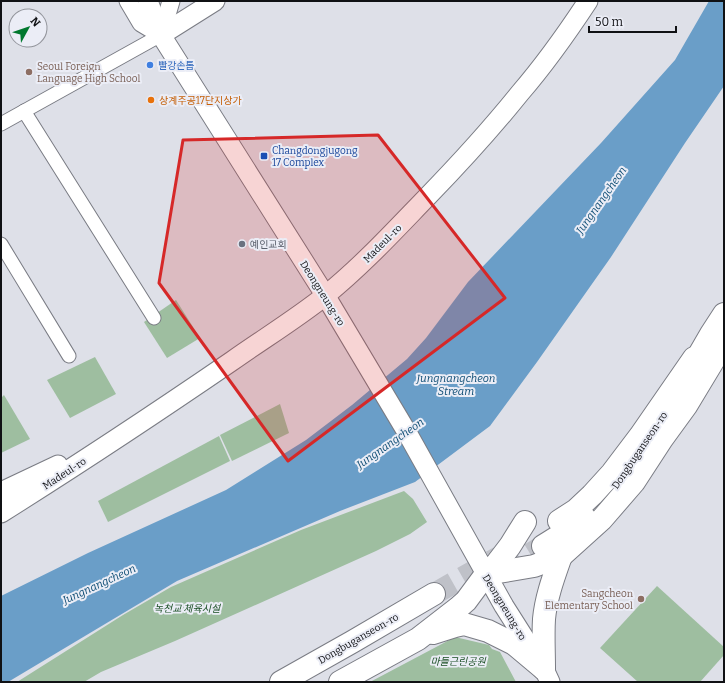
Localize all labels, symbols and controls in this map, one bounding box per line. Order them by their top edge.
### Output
north arrow [8,8,48,48]
scale bar [589,8,676,34]
text: N [28,14,43,30]
text: 50 m [595,15,624,29]
marker: 빨강손톱 [145,60,155,70]
place label: 빨강손톱 [158,60,195,72]
place label: Seoul Foreign Language High School [37,61,141,85]
marker: Seoul Foreign Language High School [24,67,34,77]
marker: 상계주공17단지상가 [146,95,156,105]
place label: 상계주공17단지상가 [159,95,242,107]
place label: Changdongjugong 17 Complex [272,145,358,169]
marker: Changdongjugong 17 Complex [259,151,269,161]
water label: Jungnangcheon [573,164,630,237]
street label: Madeul-ro [361,222,405,265]
marker: 예인교회 [237,239,247,249]
place label: 예인교회 [250,239,287,251]
street label: Deongneung-ro [297,259,347,329]
water label: Jungnangcheon Stream [416,372,496,398]
street label: Dongbuganseon-ro [609,409,670,492]
water label: Jungnangcheon [353,415,427,472]
street label: Madeul-ro [41,455,89,492]
water label: Jungnangcheon [60,562,138,607]
street label: Deongneung-ro [480,572,529,643]
place label: Sangcheon Elementary School [545,588,634,612]
marker: Sangcheon Elementary School [636,594,646,604]
park label: 녹천교 체육시설 [154,603,222,615]
street label: Dongbuganseon-ro [316,611,401,667]
park label: 마들근린공원 [430,656,486,668]

